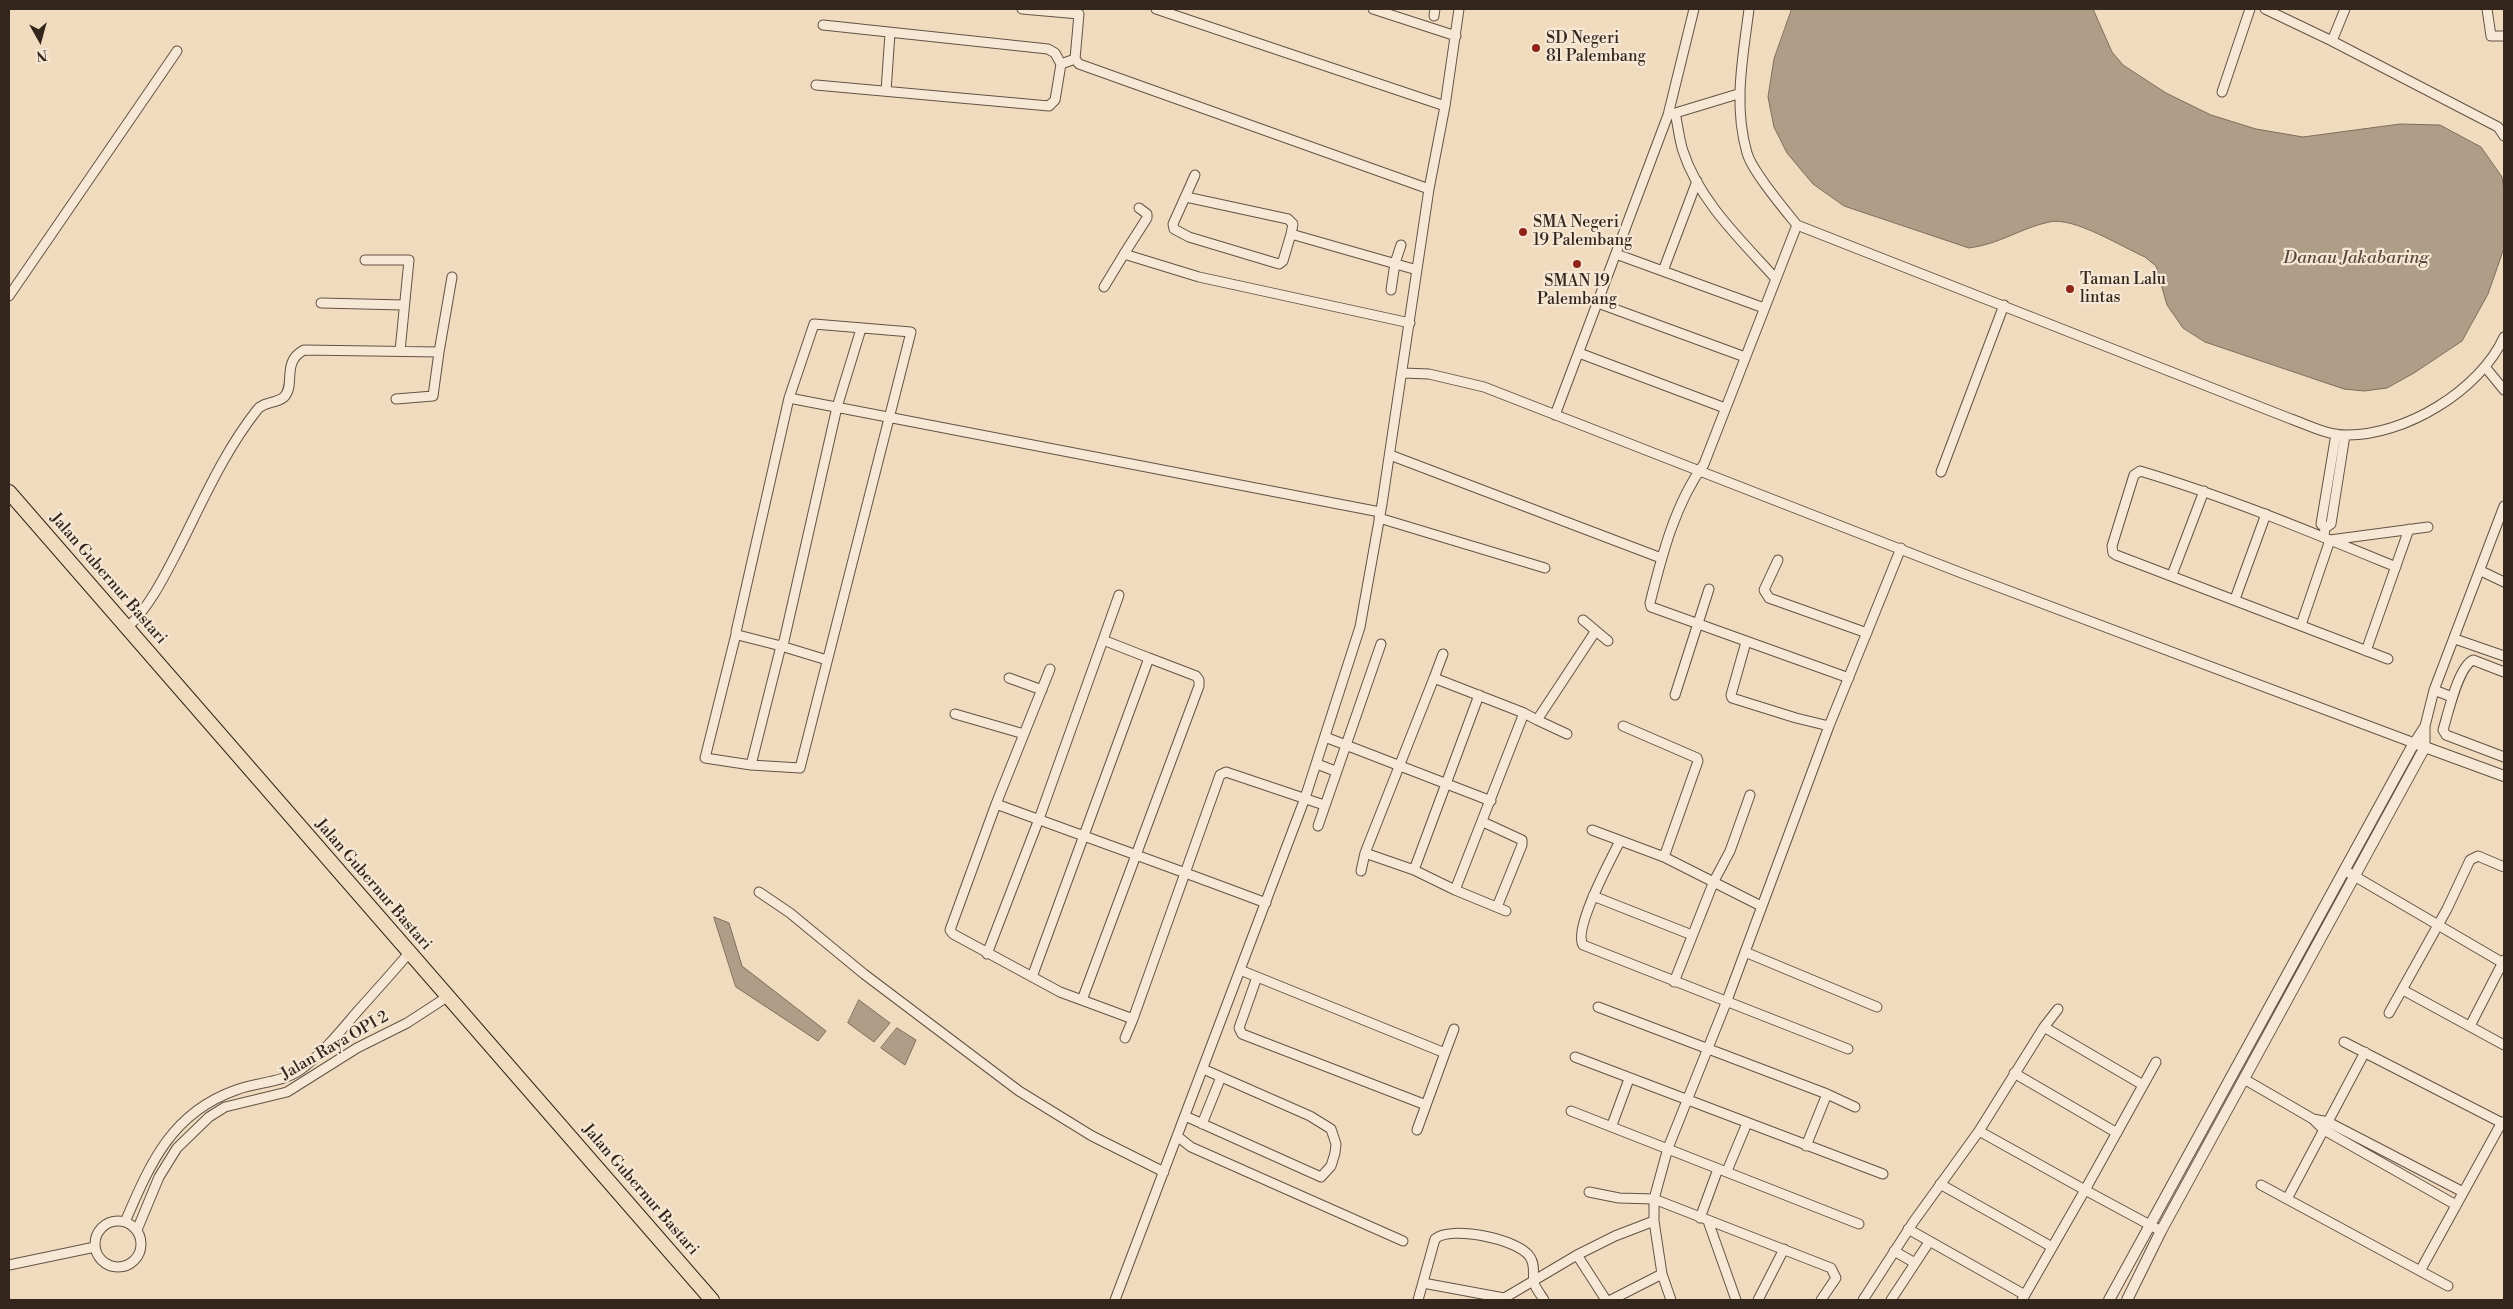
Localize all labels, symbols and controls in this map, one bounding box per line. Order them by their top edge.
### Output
north arrow [15,15,65,65]
place label: SD Negeri 81 Palembang [1546,29,1646,67]
marker: SD Negeri 81 Palembang [1530,42,1542,54]
text: N [35,45,48,64]
place label: SMA Negeri 19 Palembang [1533,213,1632,251]
marker: SMA Negeri 19 Palembang [1517,226,1529,238]
water label: Danau Jakabaring [2283,248,2429,270]
marker: SMAN 19 Palembang [1571,258,1583,270]
place label: Taman Lalu lintas [2080,270,2166,308]
place label: SMAN 19 Palembang [1537,272,1617,310]
marker: Taman Lalu lintas [2064,283,2076,295]
street label: Jalan Gubernur Bastari [46,509,170,649]
street label: Jalan Gubernur Bastari [311,815,435,955]
street label: Jalan Raya OPI 2 [278,1007,392,1085]
street label: Jalan Gubernur Bastari [578,1120,702,1260]

